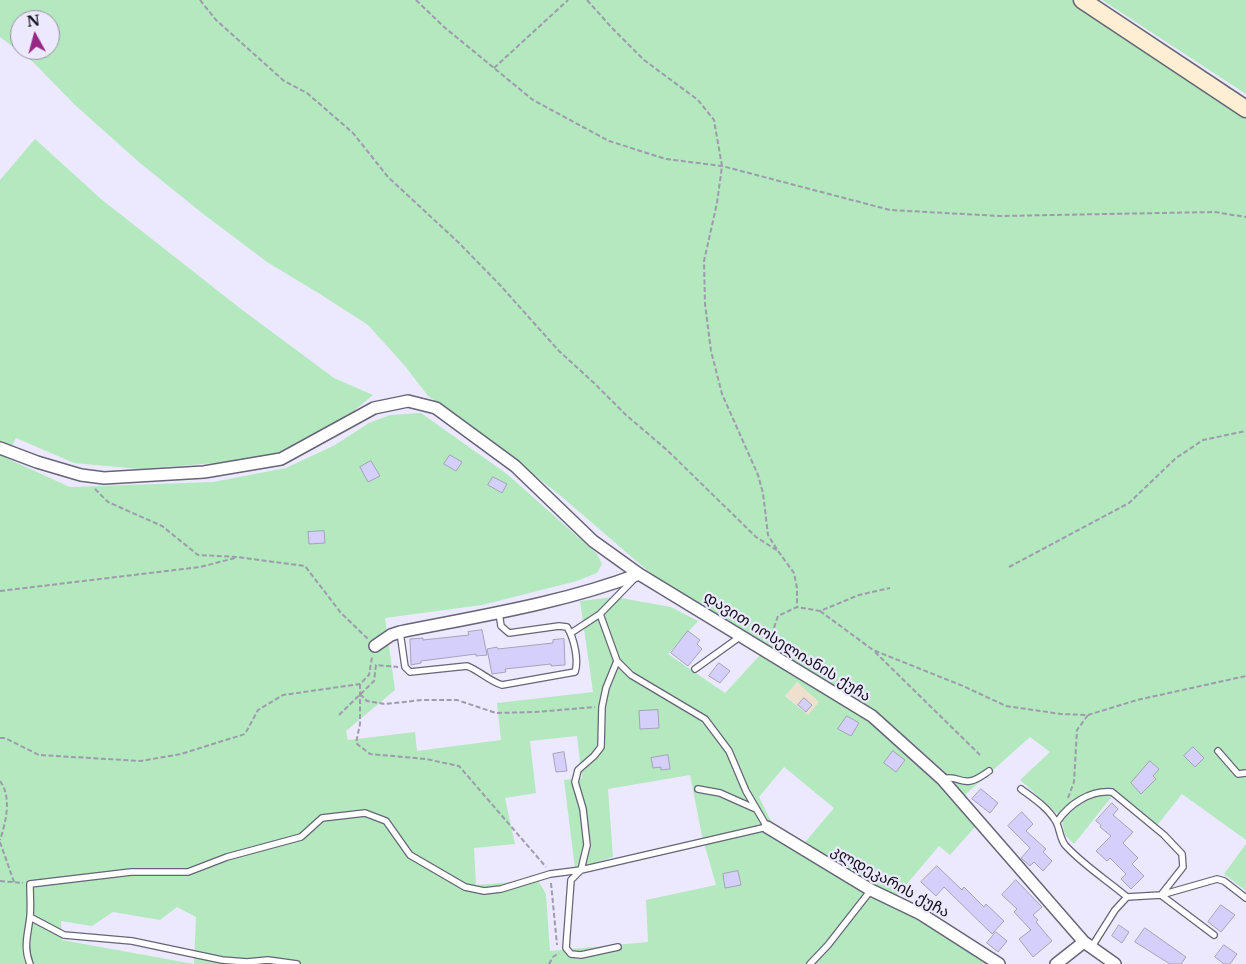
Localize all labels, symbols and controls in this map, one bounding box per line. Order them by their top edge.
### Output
north arrow [10,10,60,60]
text: N [26,11,41,31]
street label: დავით იოსელიანის ქუჩა [700,588,874,706]
street label: კლდეკარის ქუჩა [828,842,952,922]

